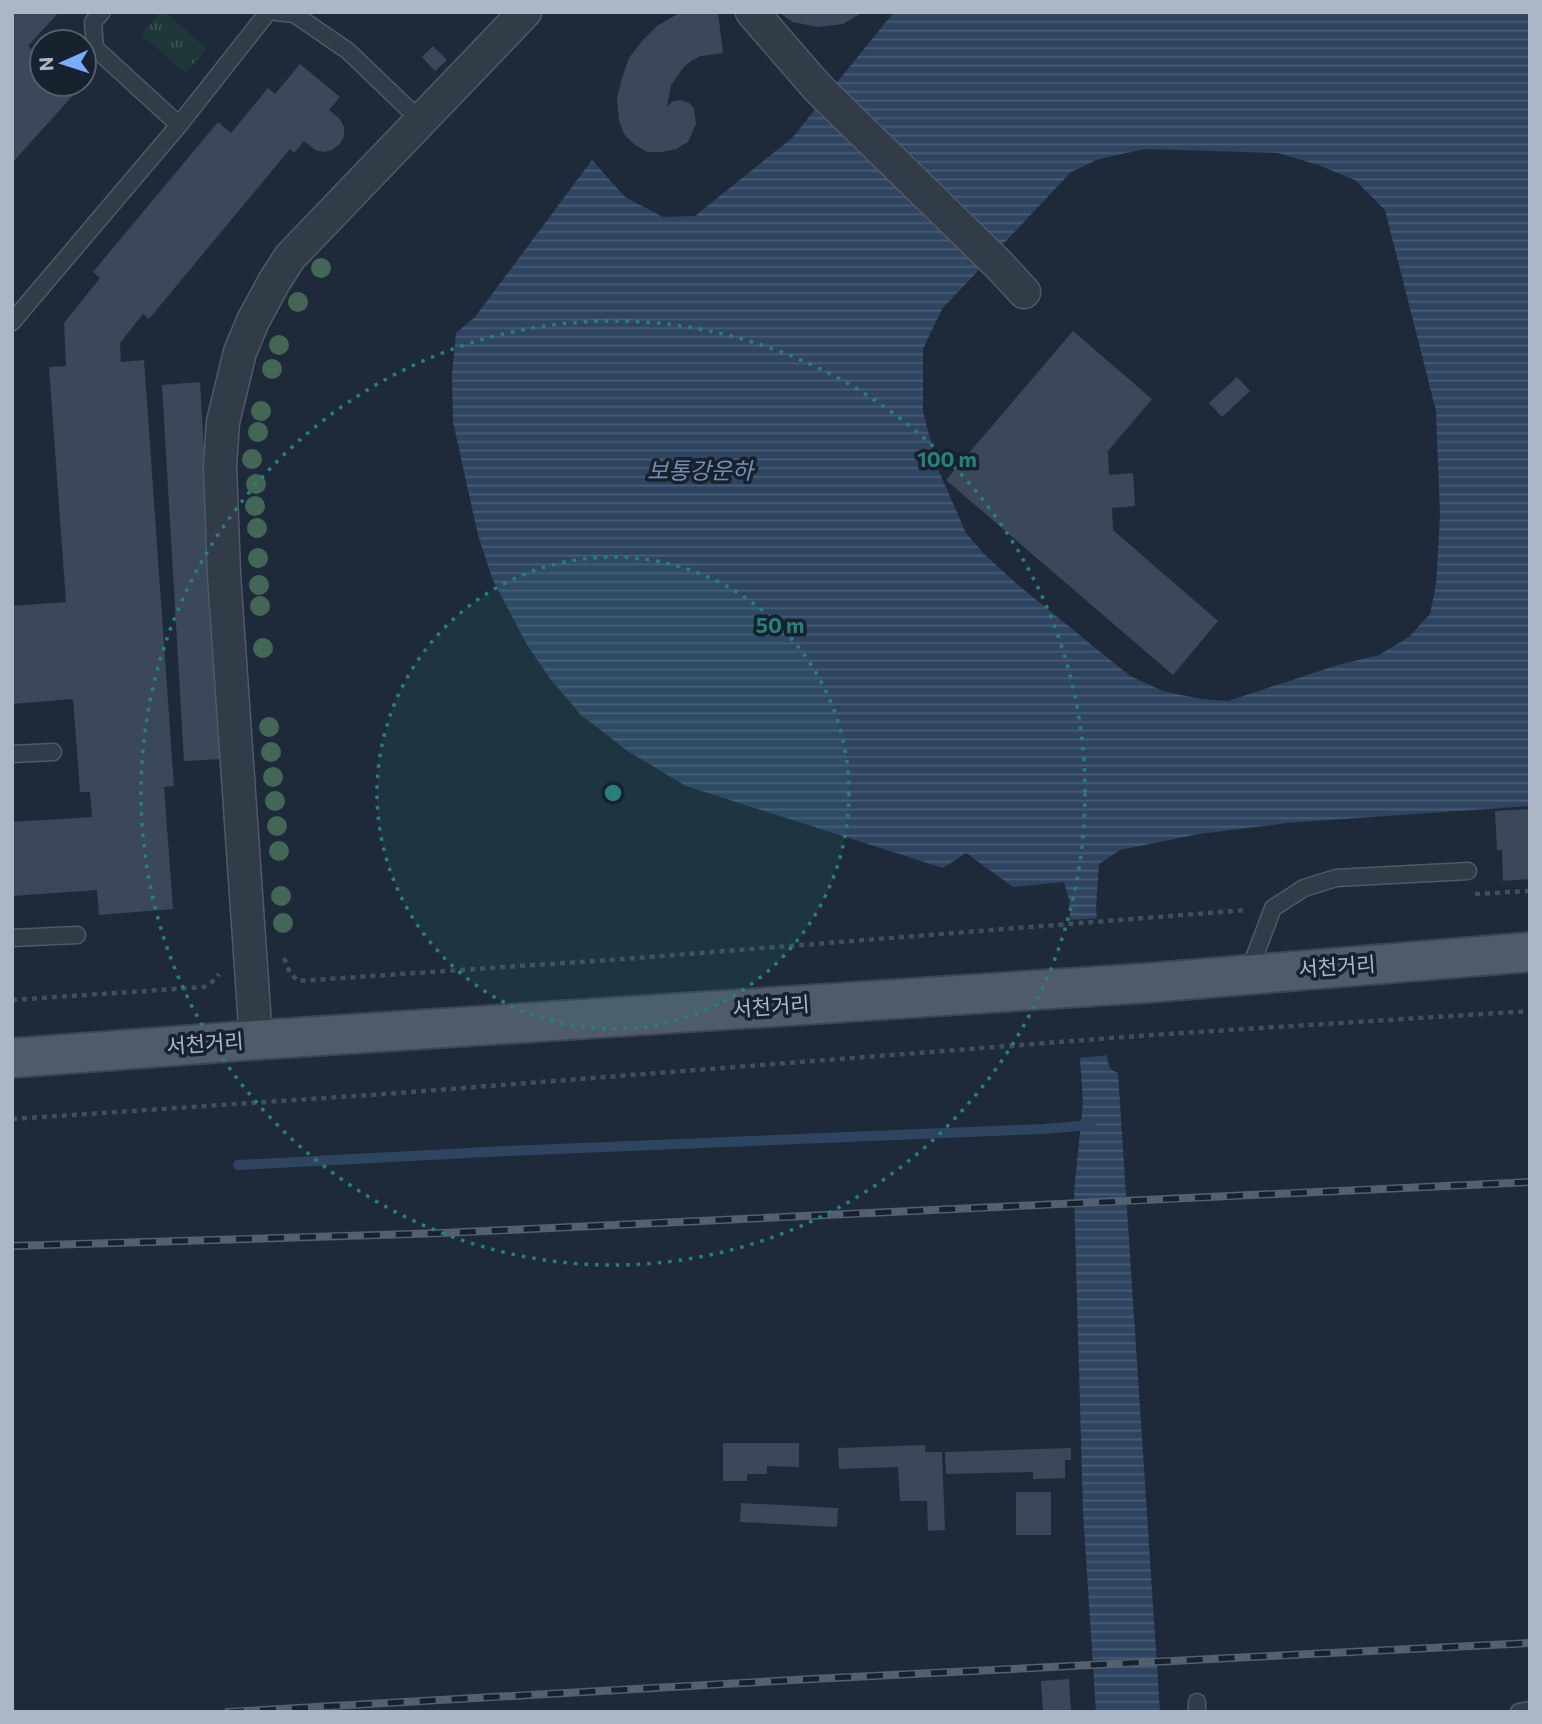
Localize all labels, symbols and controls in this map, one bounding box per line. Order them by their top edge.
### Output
north arrow [28,28,98,98]
text: N [34,56,57,72]
text: 100 m [917,446,977,471]
water label: 보통강운하 [647,456,756,484]
text: 50 m [756,612,804,637]
centre of rings [601,781,625,805]
street label: 서천거리 [1297,950,1376,981]
street label: 서천거리 [731,990,810,1021]
street label: 서천거리 [165,1027,244,1058]

